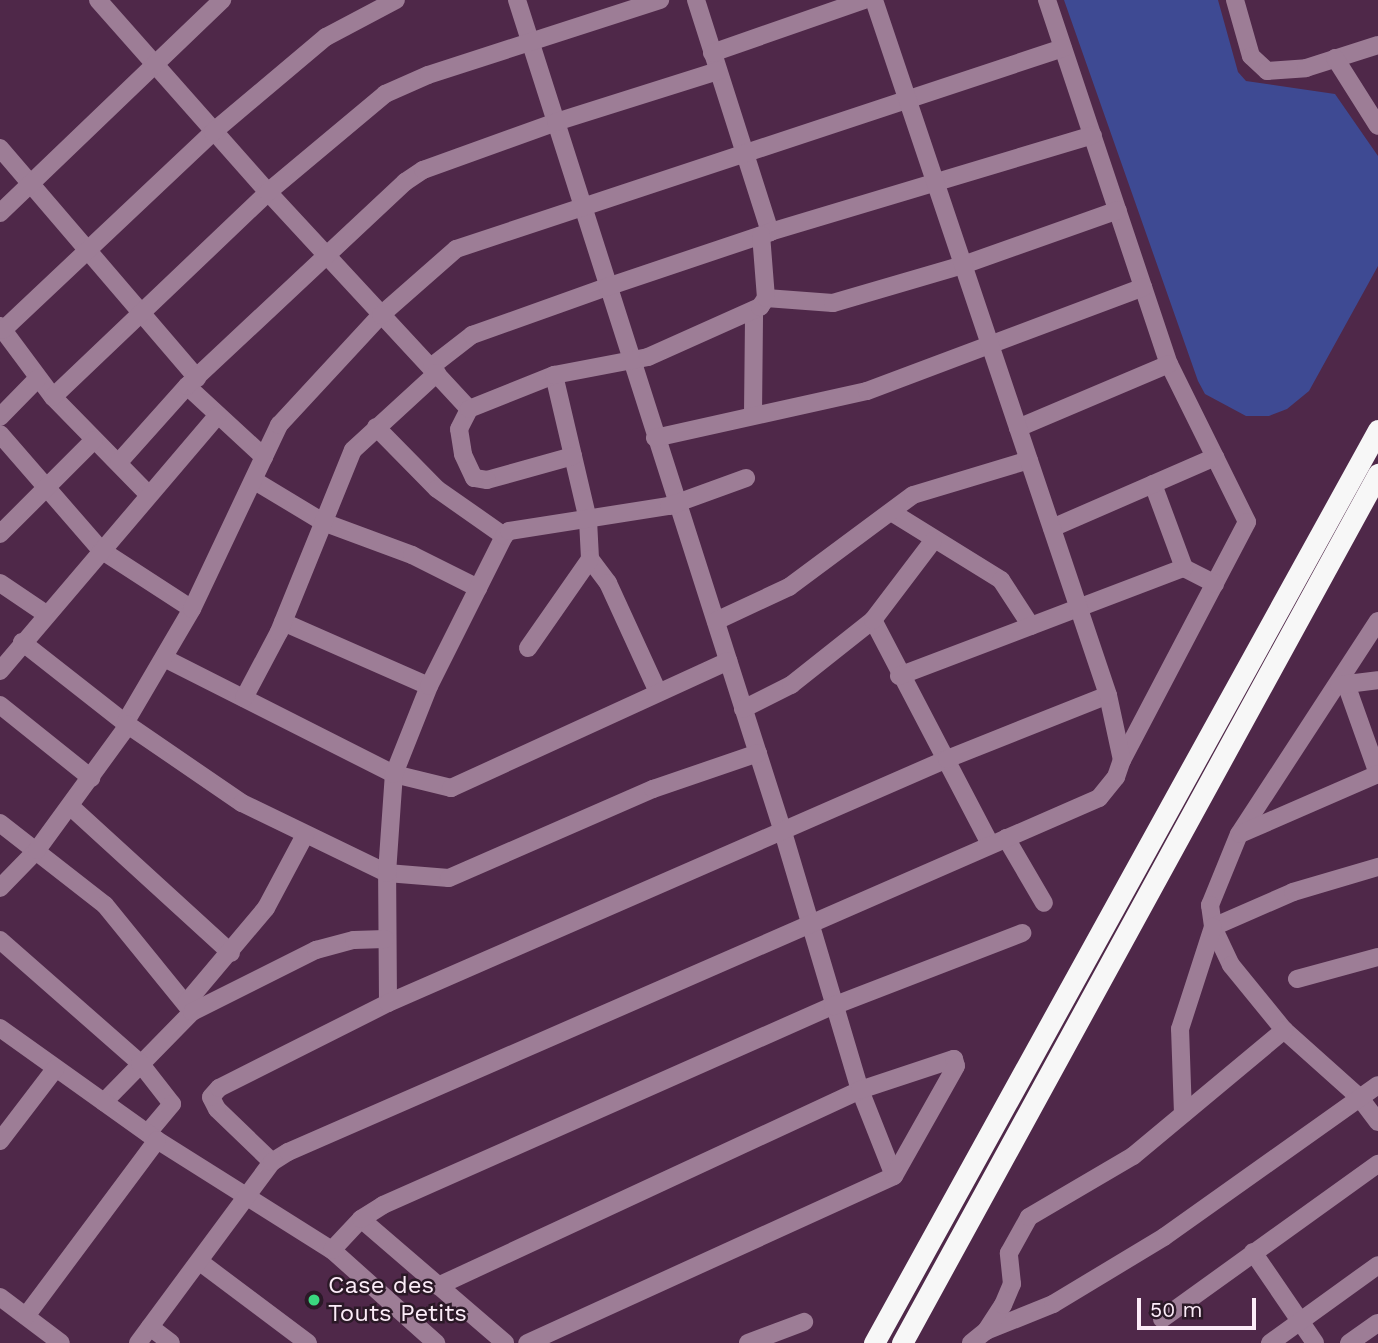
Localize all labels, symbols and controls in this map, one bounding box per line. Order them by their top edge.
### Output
place label: Case des Touts Petits [328,1272,467,1328]
scale bar [1140,1284,1259,1328]
marker: Case des Touts Petits [306,1292,322,1308]
text: 50 m [1150,1297,1202,1322]

